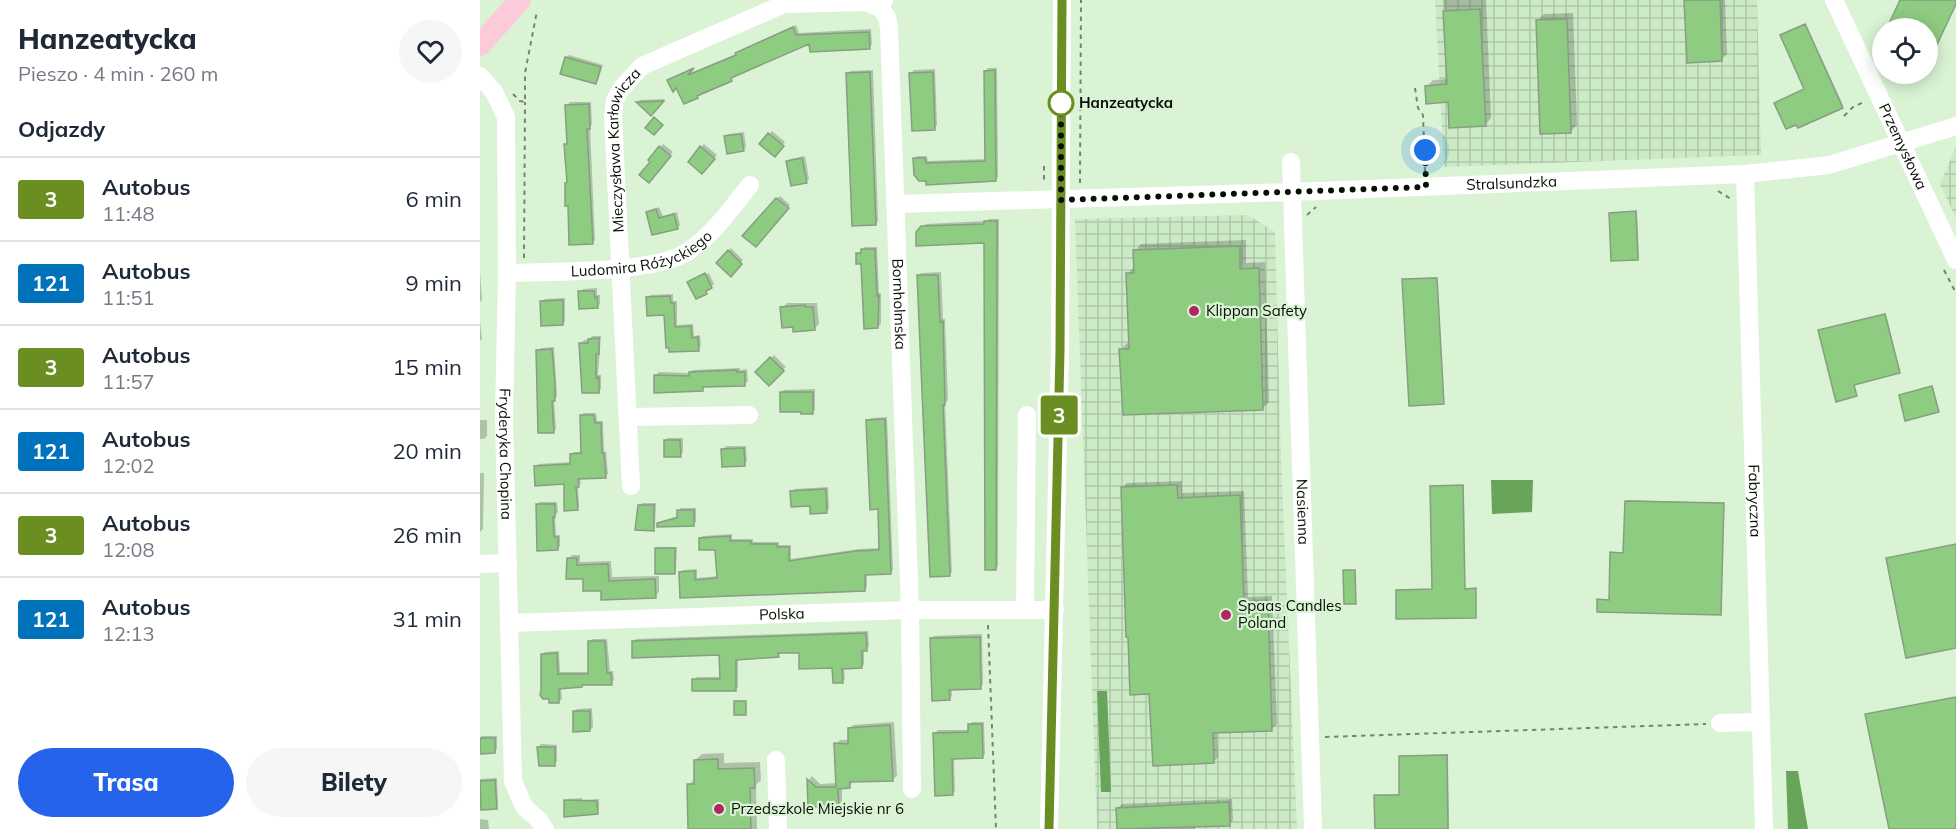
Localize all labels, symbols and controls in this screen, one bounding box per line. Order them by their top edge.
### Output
map controls [1872,18,1938,84]
button: locate [1872,18,1938,84]
button: heart [399,20,462,83]
text: Hanzeatycka [18,21,197,56]
text: Pieszo · 4 min · 260 m [18,61,218,86]
street label: Mieczysława Karłowicza [603,64,645,233]
marker: Hanzeatycka [1048,90,1074,116]
place label: Hanzeatycka [1079,93,1173,112]
street label: Przemysłowa [1875,100,1932,193]
text: Odjazdy [18,115,105,143]
your location [1410,135,1440,165]
street label: Stralsundzka [1466,171,1557,194]
text: Autobus [102,173,191,201]
text: 6 min [406,185,462,213]
text: 3 [45,186,57,212]
text: 11:48 [102,201,155,226]
street label: Ludomira Różyckiego [571,226,716,280]
text: Autobus [102,257,191,285]
street label: Bornholmska [888,258,911,350]
text: 9 min [406,269,462,297]
text: 121 [32,270,70,296]
text: 11:51 [102,285,155,310]
place label: Klippan Safety [1206,301,1307,320]
marker: Klippan Safety [1187,304,1201,318]
text: Autobus [102,341,191,369]
text: 15 min [392,353,462,381]
text: 3 [45,354,57,380]
text: 11:57 [102,369,155,394]
street label: Fryderyka Chopina [495,388,517,520]
line badge: 3 [1040,396,1078,434]
text: 3 [1053,402,1065,428]
text: Autobus [102,425,191,453]
text: 20 min [392,437,462,465]
text: 121 [32,438,70,464]
text: 12:02 [102,453,155,478]
street label: Fabryczna [1744,464,1766,538]
street label: Nasienna [1292,478,1314,545]
text: Autobus [102,509,191,537]
text: 26 min [392,521,462,549]
text: 3 [45,522,57,548]
text: 12:08 [102,537,155,562]
text: Autobus [102,593,191,621]
place label: Spaas Candles Poland [1238,596,1342,632]
street label: Polska [759,603,805,624]
text: 31 min [392,605,462,633]
text: 121 [32,606,70,632]
marker: Spaas Candles Poland [1219,608,1233,622]
text: 12:13 [102,621,155,646]
button: Trasa [18,748,234,817]
button: Bilety [246,748,462,817]
place label: Przedszkole Miejskie nr 6 [731,799,904,818]
marker: Przedszkole Miejskie nr 6 [712,802,726,816]

